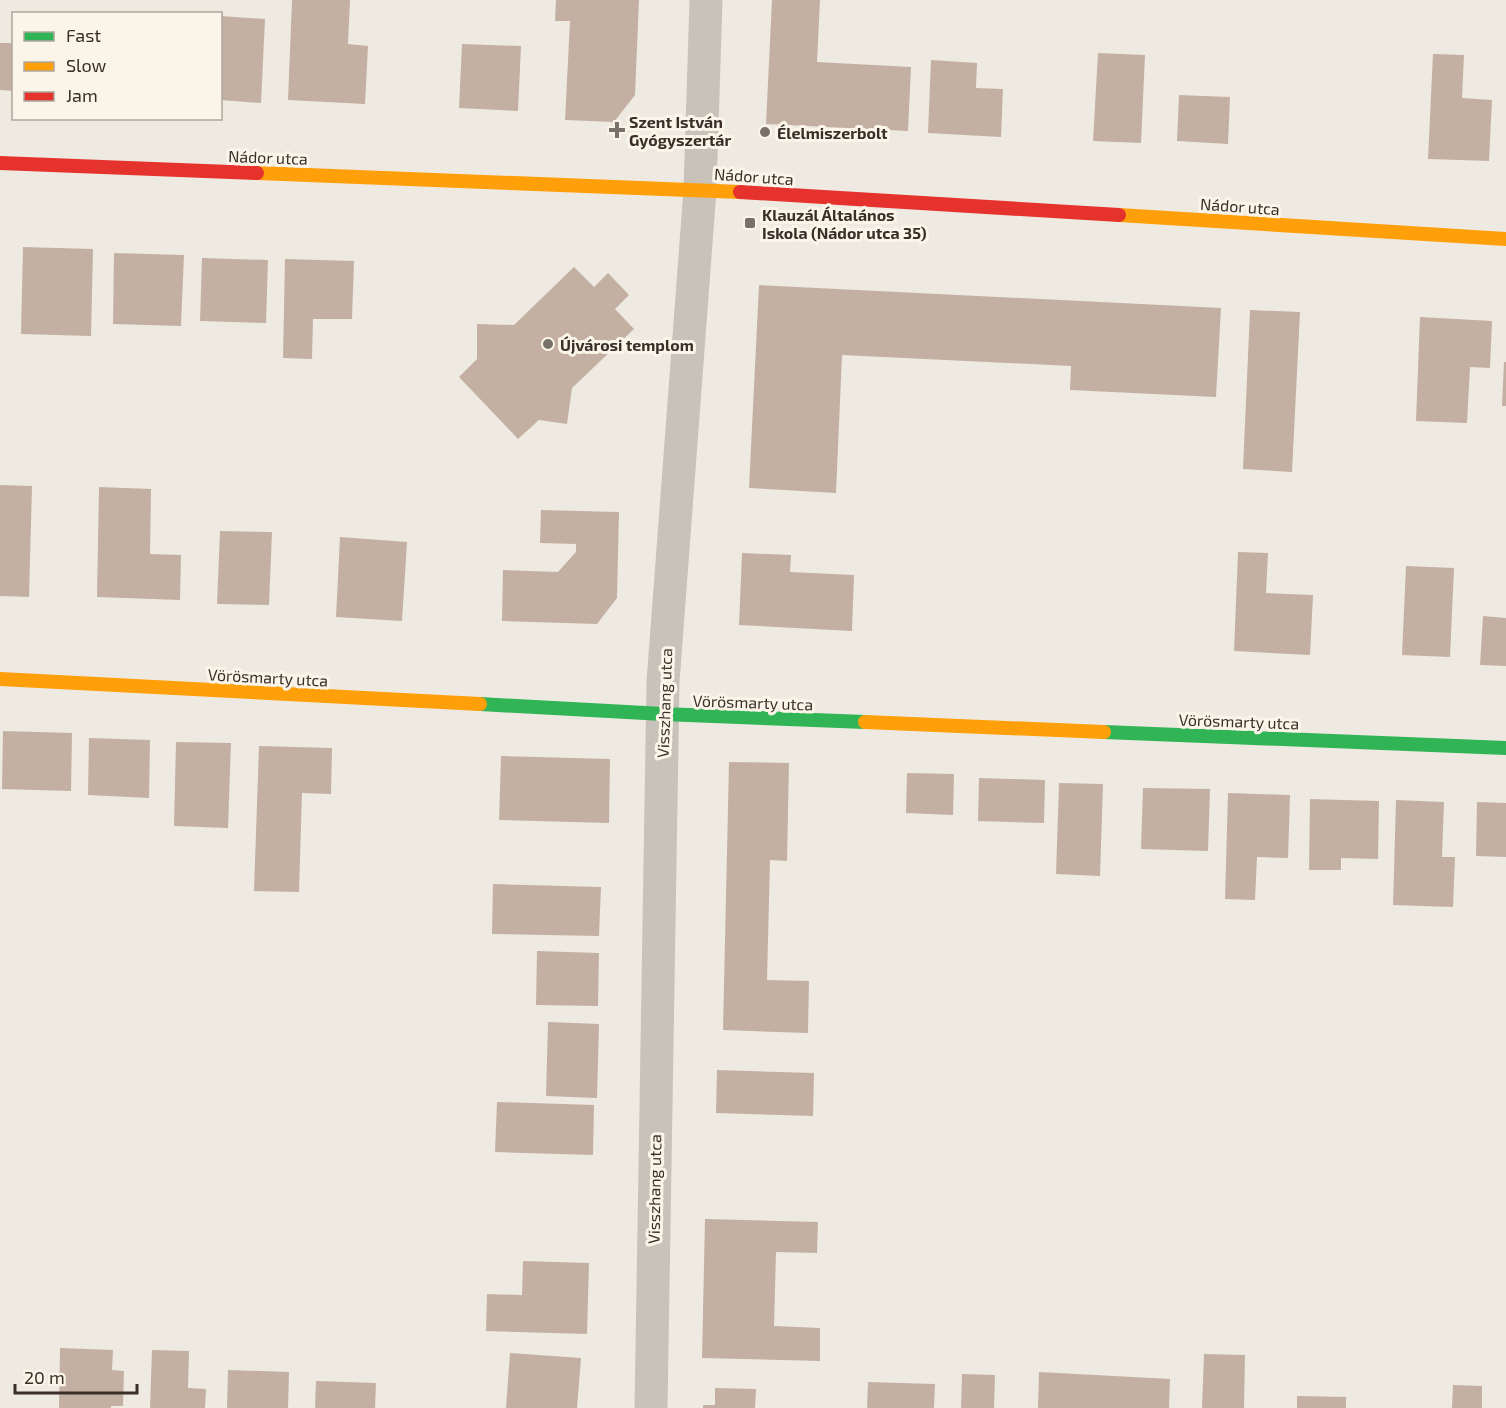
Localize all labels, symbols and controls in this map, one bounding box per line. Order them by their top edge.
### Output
legend [12,12,222,120]
text: Fast [66,24,101,46]
text: Slow [66,54,107,76]
text: Jam [66,84,98,106]
place label: Szent István Gyógyszertár [629,112,731,150]
marker: Szent István Gyógyszertár [610,123,624,137]
place label: Élelmiszerbolt [777,123,888,142]
marker: Élelmiszerbolt [758,125,772,139]
street label: Nádor utca [228,146,308,168]
street label: Nádor utca [714,164,794,188]
street label: Nádor utca [1200,194,1280,218]
place label: Klauzál Általános Iskola (Nádor utca 35) [762,205,927,242]
marker: Klauzál Általános Iskola (Nádor utca 35) [743,216,757,230]
place label: Újvárosi templom [560,335,694,354]
marker: Újvárosi templom [541,337,555,351]
street label: Visszhang utca [653,648,675,758]
street label: Vörösmarty utca [207,664,329,690]
street label: Vörösmarty utca [692,690,814,714]
street label: Vörösmarty utca [1178,709,1300,733]
street label: Visszhang utca [644,1134,664,1244]
scale bar [15,1357,136,1395]
text: 20 m [24,1366,65,1388]

